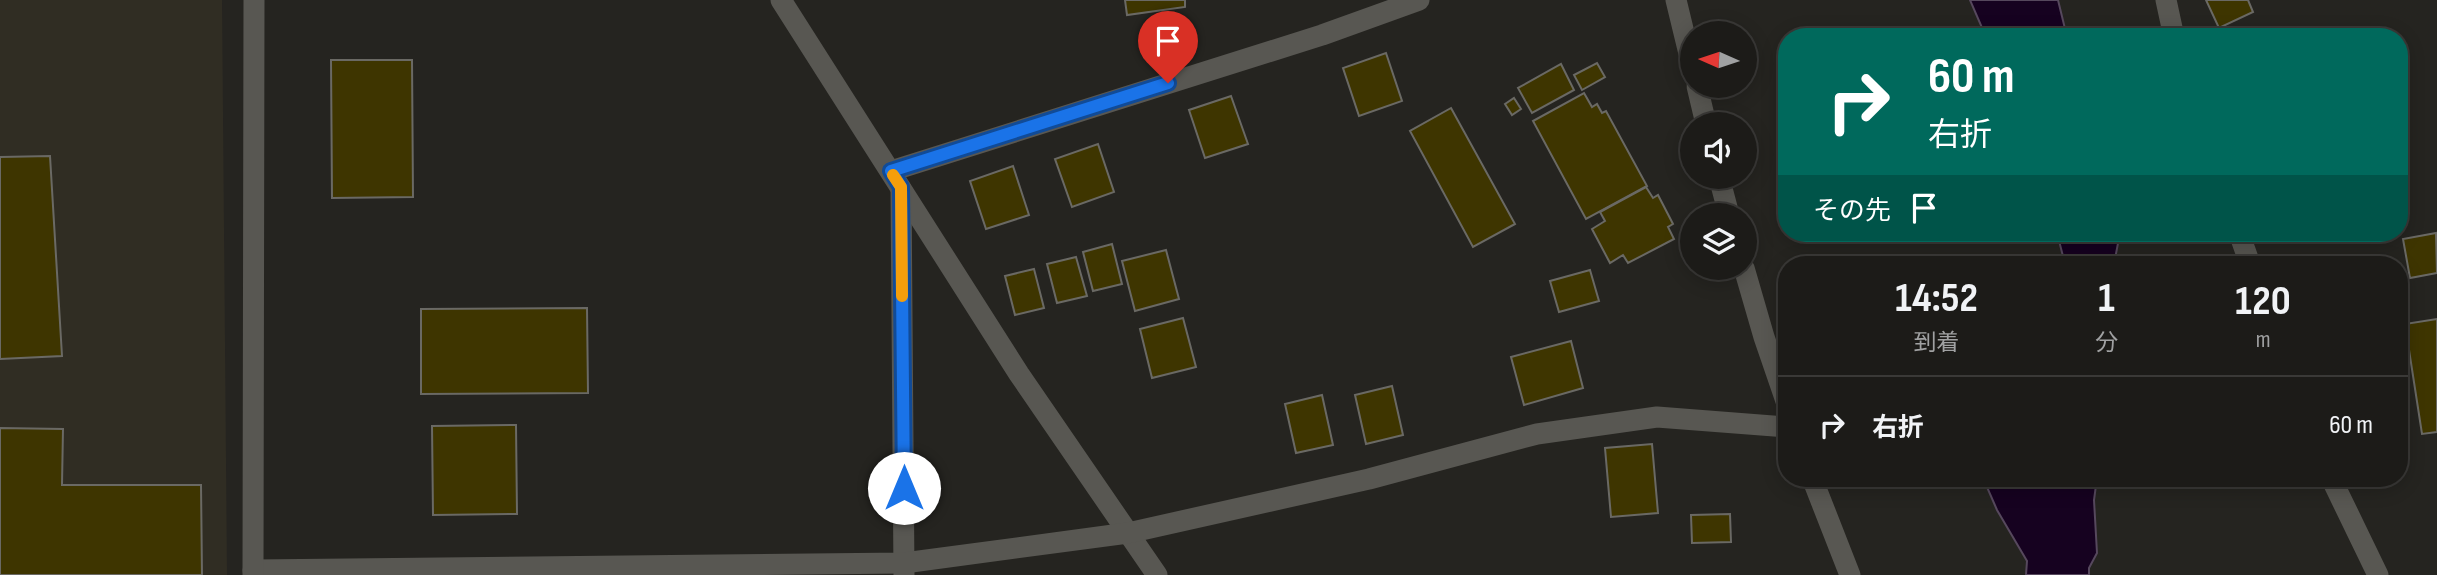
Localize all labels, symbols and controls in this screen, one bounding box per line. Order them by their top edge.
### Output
pin [1138,11,1198,83]
north arrow [1680,21,1757,98]
map controls [1680,21,1757,280]
icon: arrive [1149,22,1187,60]
text: 60 m [1928,48,2015,107]
icon: right [1813,56,1904,147]
button: sound [1680,112,1757,189]
text: 右折 [1928,116,1992,155]
icon: arrive [1905,189,1943,227]
text: その先 [1813,196,1891,227]
button: layers [1680,203,1757,280]
text: 14:52 [1895,273,1978,324]
text: 1 [2098,273,2115,324]
text: 120 [2235,276,2291,327]
text: m [2256,326,2270,354]
text: 到着 [1914,329,1960,357]
text: 分 [2095,329,2118,357]
icon: right [1813,406,1851,444]
text: 60 m [2329,410,2373,441]
text: 右折 [1872,413,1924,444]
position arrow [867,451,941,525]

